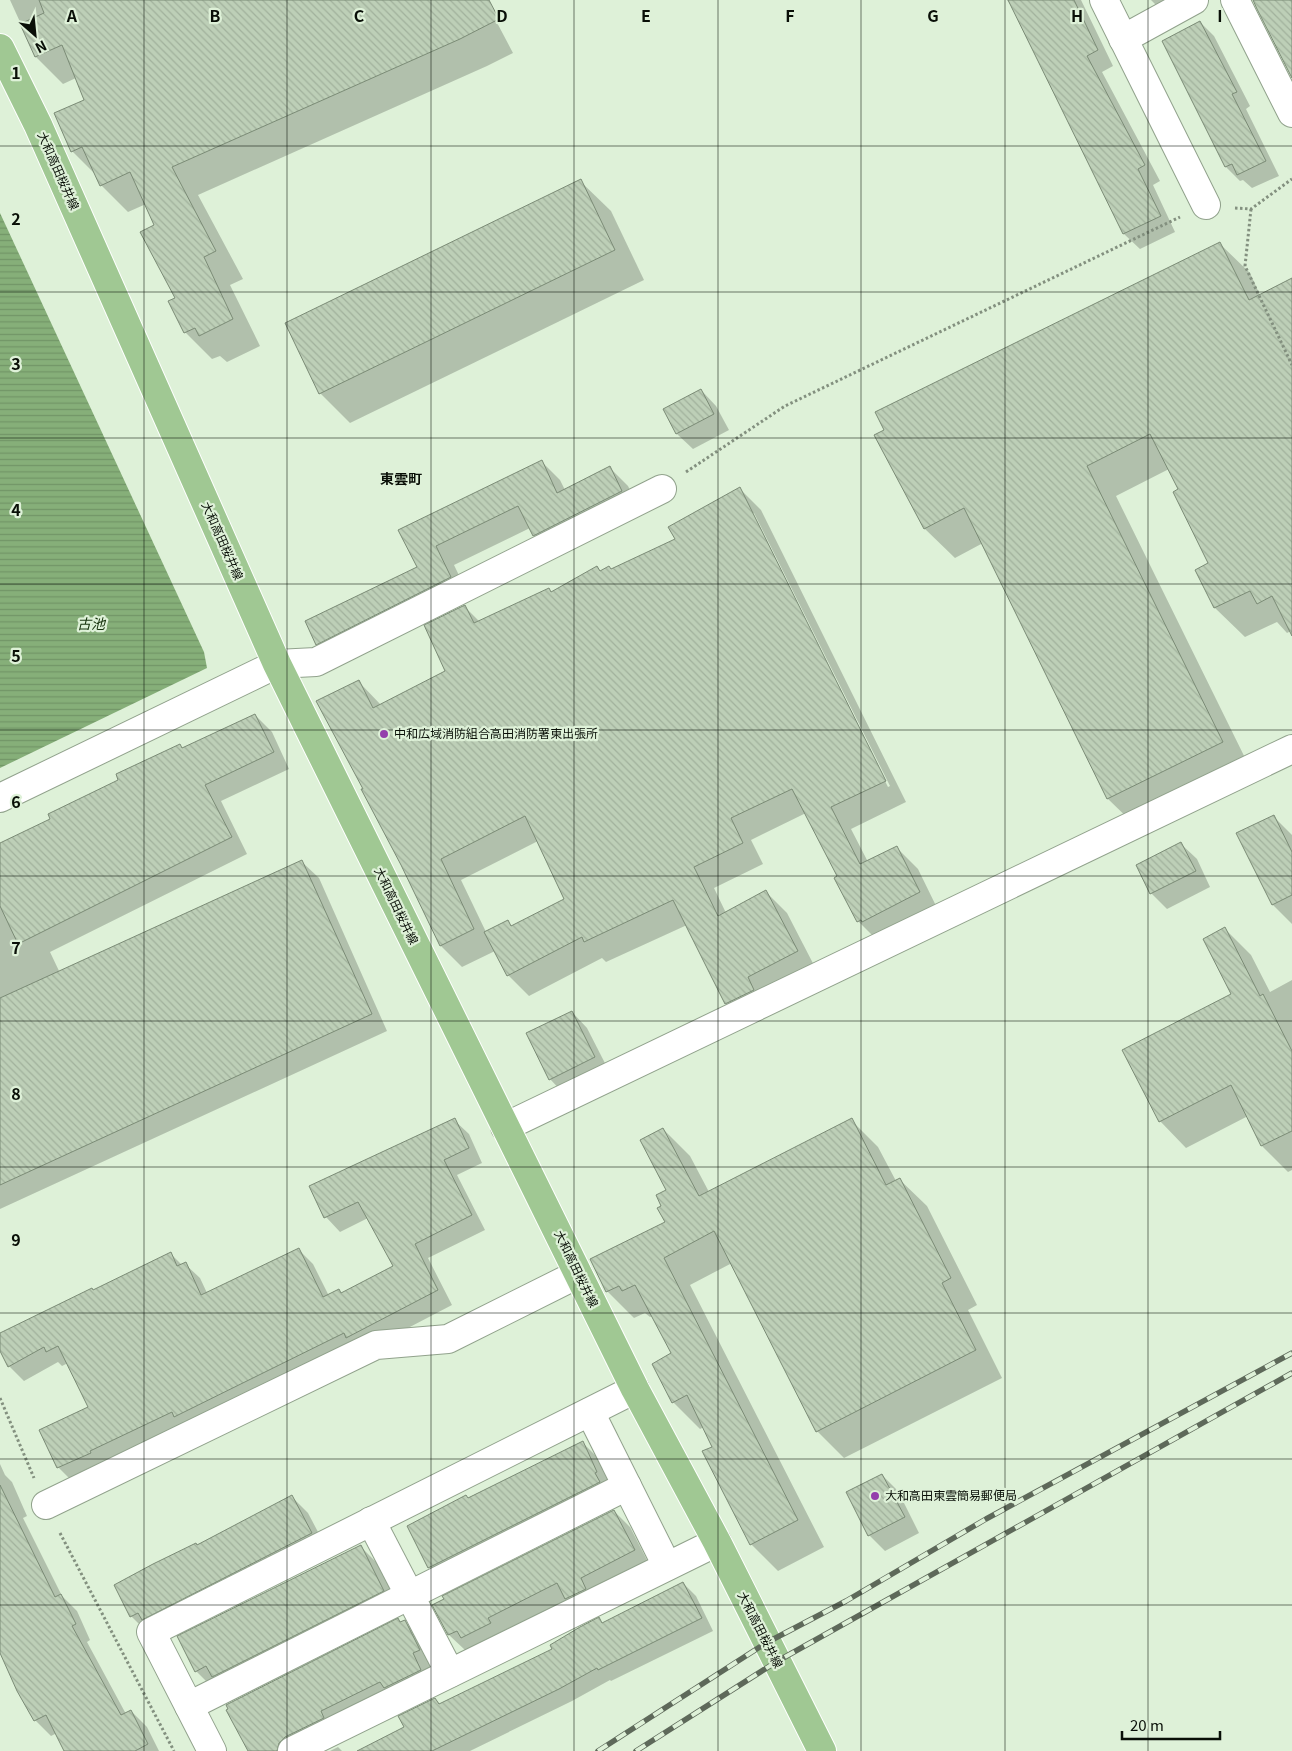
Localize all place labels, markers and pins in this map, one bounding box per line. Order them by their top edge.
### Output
place label: 中和広域消防組合高田消防署東出張所 [394,724,598,741]
marker: 中和広域消防組合高田消防署東出張所 [378,728,390,740]
place label: 大和高田東雲簡易郵便局 [885,1486,1017,1503]
marker: 大和高田東雲簡易郵便局 [869,1490,881,1502]

